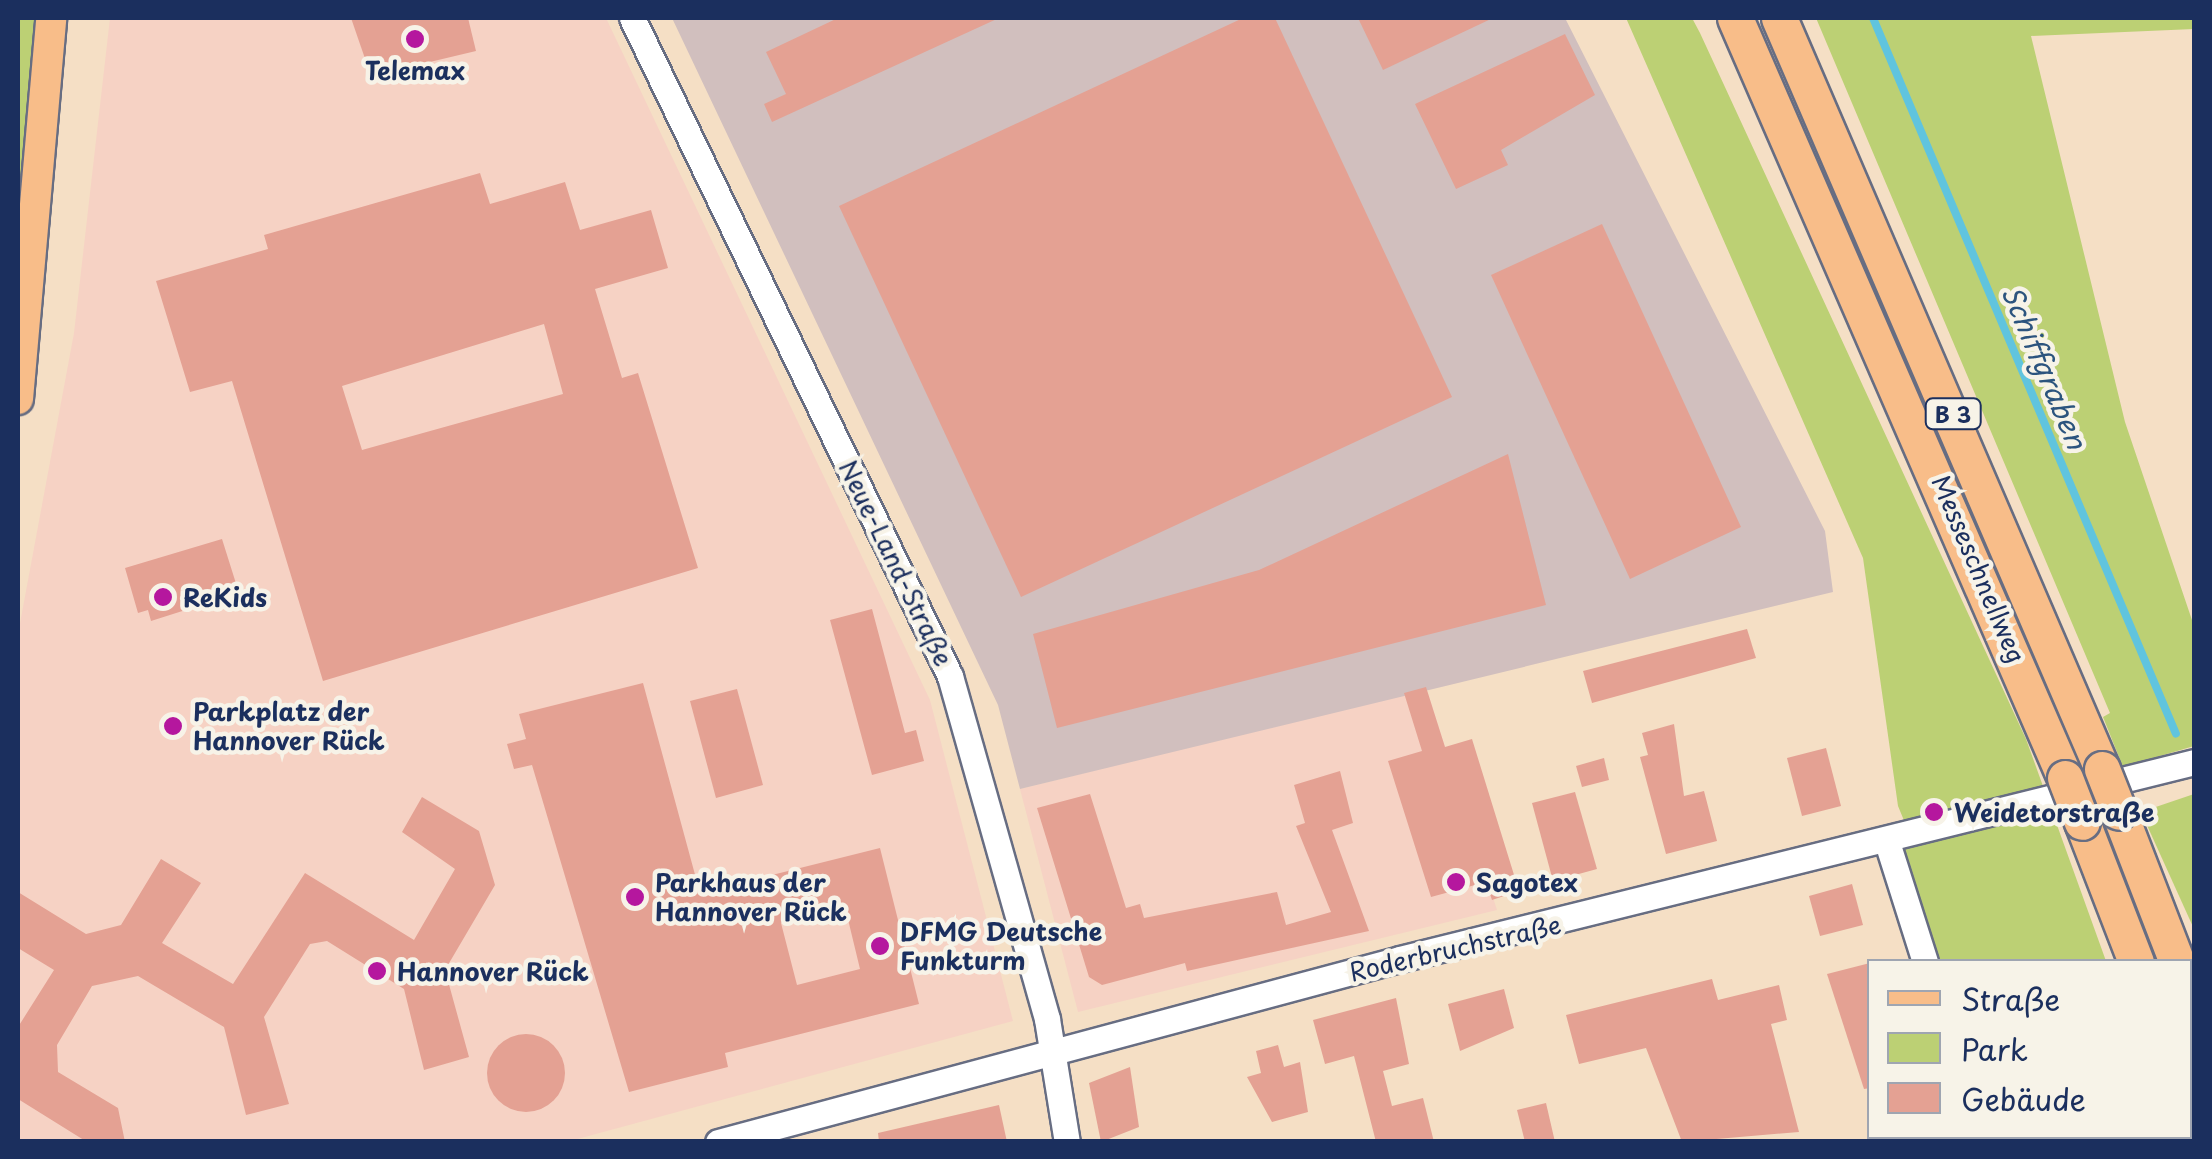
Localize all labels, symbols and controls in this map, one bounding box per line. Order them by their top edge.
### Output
marker: Telemax [404,28,426,50]
place label: Telemax [365,55,465,85]
water label: Schiffgraben [1996,280,2094,454]
road number: B 3 [1923,397,1983,431]
street label: Neue-Land-Straße [833,455,959,671]
street label: Messeschnellweg [1926,471,2032,667]
place label: ReKids [183,582,267,612]
marker: ReKids [152,586,174,608]
place label: Parkplatz der Hannover Rück [193,697,386,756]
marker: Parkplatz der Hannover Rück [162,715,184,737]
place label: Weidetorstraße [1954,797,2155,827]
marker: Weidetorstraße [1923,801,1945,823]
place label: Sagotex [1476,867,1578,897]
place label: Parkhaus der Hannover Rück [655,868,848,927]
marker: Sagotex [1445,871,1467,893]
marker: Parkhaus der Hannover Rück [624,886,646,908]
street label: Roderbruchstraße [1346,909,1564,987]
place label: DFMG Deutsche Funkturm [900,917,1100,976]
marker: DFMG Deutsche Funkturm [869,935,891,957]
place label: Hannover Rück [397,956,590,986]
legend [1867,959,2192,1139]
marker: Hannover Rück [366,960,388,982]
text: Straße [1961,976,2060,1021]
text: Park [1961,1026,2028,1071]
text: Gebäude [1961,1076,2086,1121]

